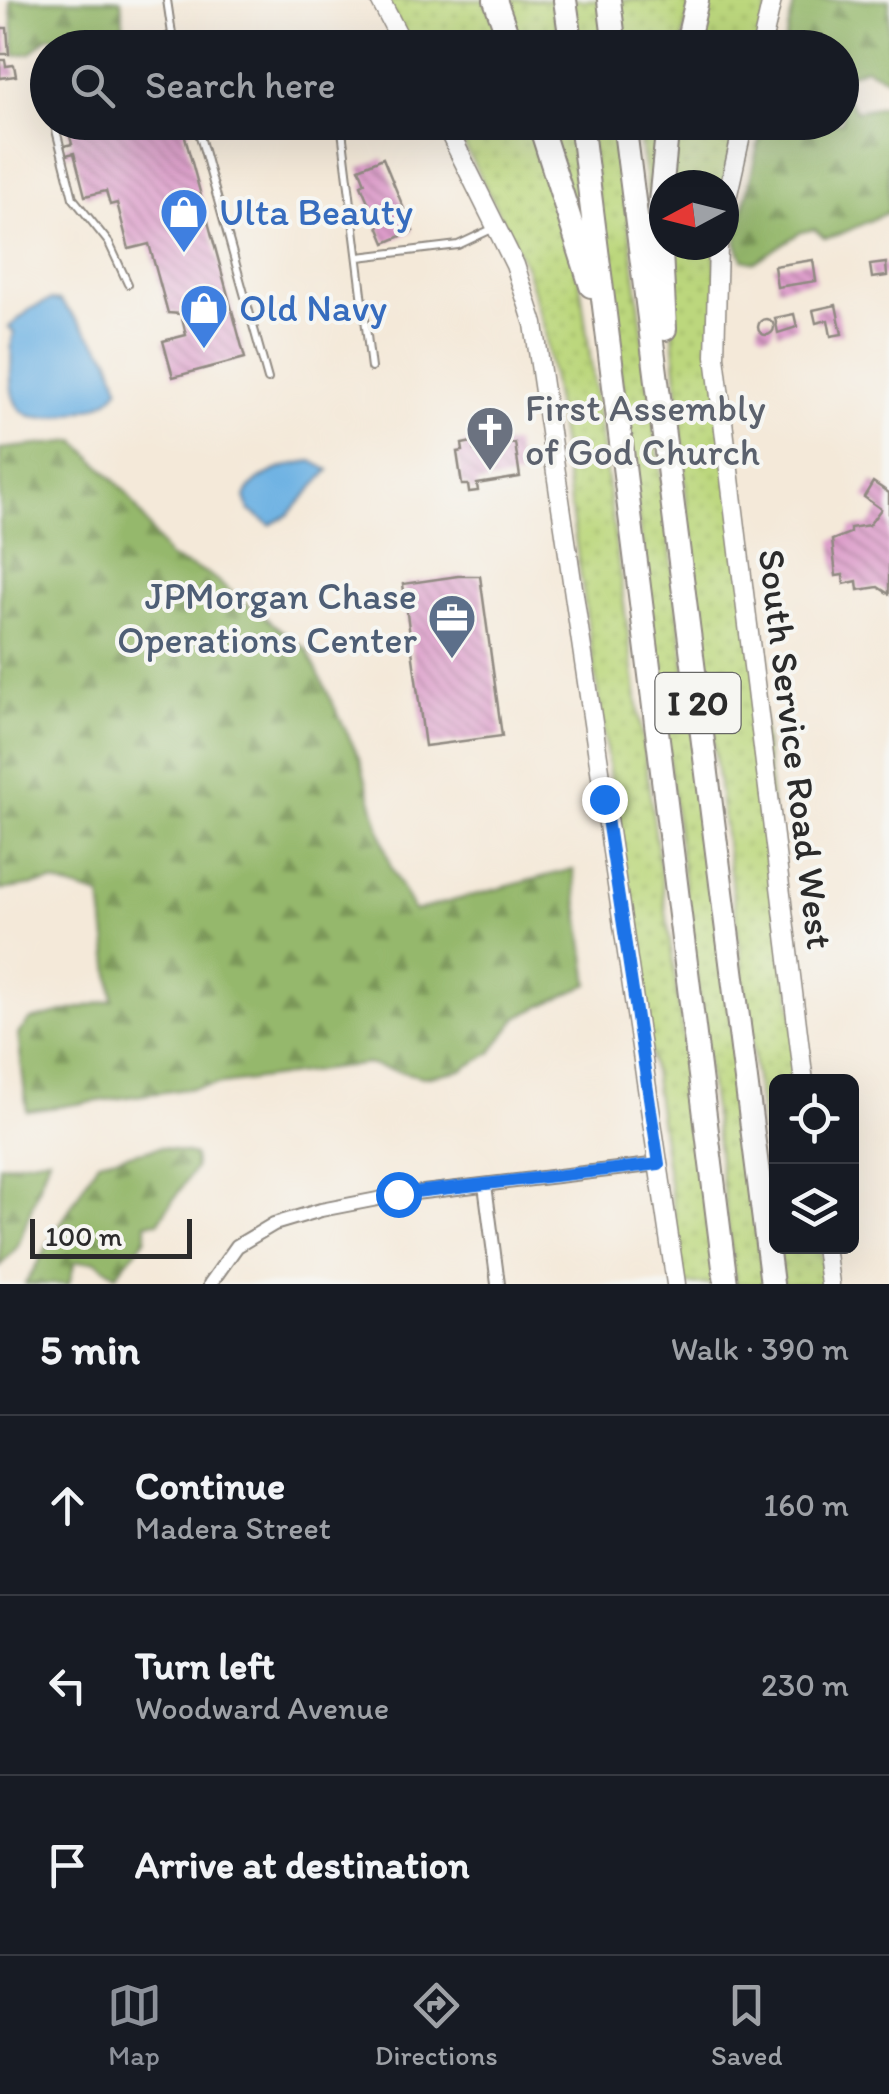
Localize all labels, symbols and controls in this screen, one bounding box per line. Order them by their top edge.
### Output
search box [30,30,859,140]
icon: search [65,58,120,113]
text: Search here [145,62,336,108]
north arrow [649,170,739,260]
shop icon: Ulta Beauty [158,186,210,254]
place label: Ulta Beauty [219,189,413,235]
shop icon: Old Navy [178,282,230,350]
place label: Old Navy [239,285,387,331]
place label: First Assembly of God Church [525,385,766,475]
church icon: First Assembly of God Church [464,404,516,472]
street label: South Service Road West [749,546,843,952]
place label: JPMorgan Chase Operations Center [117,573,418,663]
office icon: JPMorgan Chase Operations Center [426,592,478,660]
road number: I 20 [656,673,740,733]
route end [582,777,628,823]
map controls [769,1074,859,1254]
button: locate [769,1074,859,1164]
button: layers [769,1164,859,1254]
route start [376,1172,422,1218]
scale bar [30,1214,192,1258]
text: 100 m [45,1219,122,1253]
text: 5 min [40,1324,140,1375]
text: Walk · 390 m [671,1330,849,1368]
text: Continue [135,1463,285,1509]
icon: ahead [40,1478,95,1533]
text: 160 m [763,1486,849,1524]
text: Madera Street [135,1509,331,1547]
text: Turn left [135,1643,275,1689]
icon: left [40,1658,95,1713]
text: 230 m [761,1666,849,1704]
text: Woodward Avenue [135,1689,389,1727]
icon: arrive [40,1838,95,1893]
text: Arrive at destination [135,1842,470,1888]
tab: Map [107,1978,162,2072]
tab: Directions [375,1978,498,2072]
tab: Saved [711,1978,782,2072]

